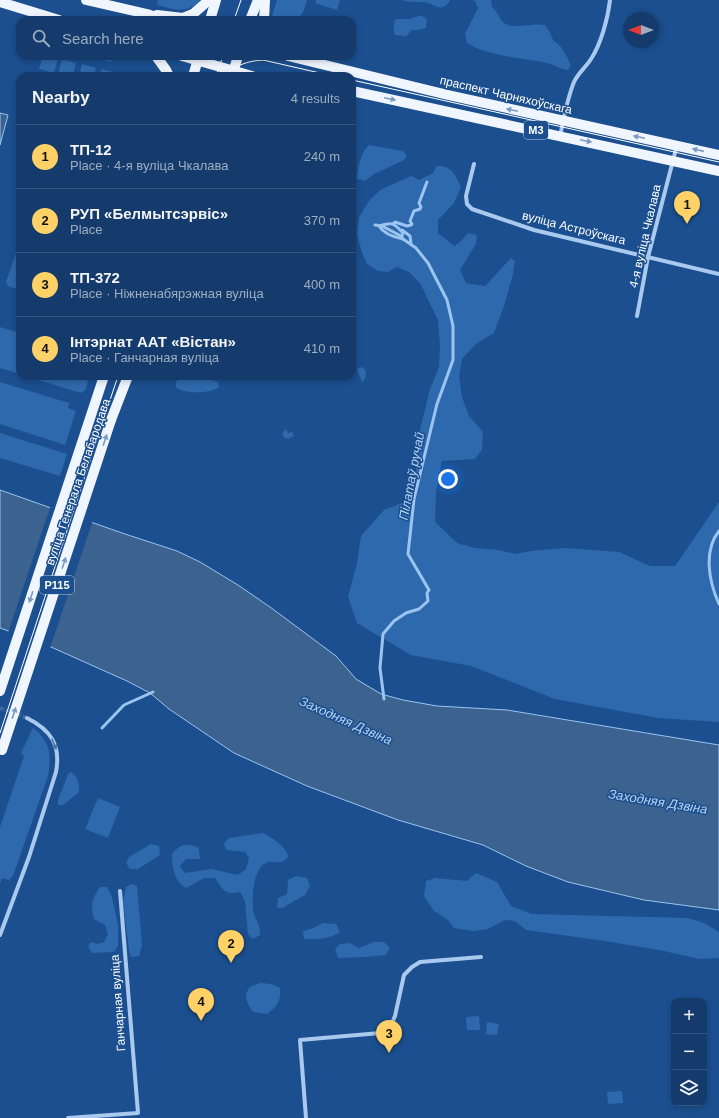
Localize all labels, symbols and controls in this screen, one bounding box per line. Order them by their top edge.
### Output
north arrow [623,12,659,48]
search box [16,16,356,60]
icon: search [30,27,52,49]
text: Search here [62,30,144,47]
street label: праспект Чарняхоўскага [439,73,574,117]
text: Nearby [32,88,90,107]
text: 4 results [291,91,340,106]
one-way arrow [384,97,396,103]
one-way arrow [505,106,518,112]
road number: М3 [524,121,548,139]
one-way arrow [632,134,645,140]
one-way arrow [580,139,592,145]
text: ТП-12 [70,141,112,158]
one-way arrow [692,147,704,153]
text: 1 [41,149,49,164]
text: 240 m [304,149,340,164]
text: Place · 4-я вуліца Чкалава [70,158,229,173]
street label: 4-я вуліца Чкалава [626,183,664,289]
pin: 1 [674,191,700,224]
text: РУП «Белмытсэрвіс» [70,205,228,222]
street label: вуліца Астроўскага [521,208,628,248]
text: 2 [41,213,49,228]
text: 370 m [304,213,340,228]
text: Place [70,222,103,237]
text: ТП-372 [70,269,120,286]
text: 3 [41,277,49,292]
text: 400 m [304,277,340,292]
text: Place · Ніжненабярэжная вуліца [70,286,264,301]
text: Інтэрнат ААТ «Вістан» [70,333,236,350]
text: 4 [41,341,49,356]
text: 410 m [304,341,340,356]
text: Place · Ганчарная вуліца [70,350,219,365]
street label: вуліца Генерала Белабародава [43,397,113,567]
water label: Пілатаў ручай [396,431,427,521]
one-way arrow [102,433,108,445]
your location [438,469,458,489]
one-way arrow [61,557,67,569]
road number: Р115 [40,576,74,594]
one-way arrow [28,591,34,603]
water label: Заходняя Дзвіна [297,693,395,748]
one-way arrow [12,707,18,719]
one-way arrow [51,738,57,750]
water label: Заходняя Дзвіна [607,786,709,817]
pin: 2 [218,930,244,963]
street label: Ганчарная вуліца [108,954,128,1052]
pin: 4 [188,988,214,1021]
map controls [671,998,707,1106]
button: + [671,998,707,1034]
pin: 3 [376,1020,402,1053]
button: − [671,1034,707,1070]
button: layers [671,1070,707,1106]

